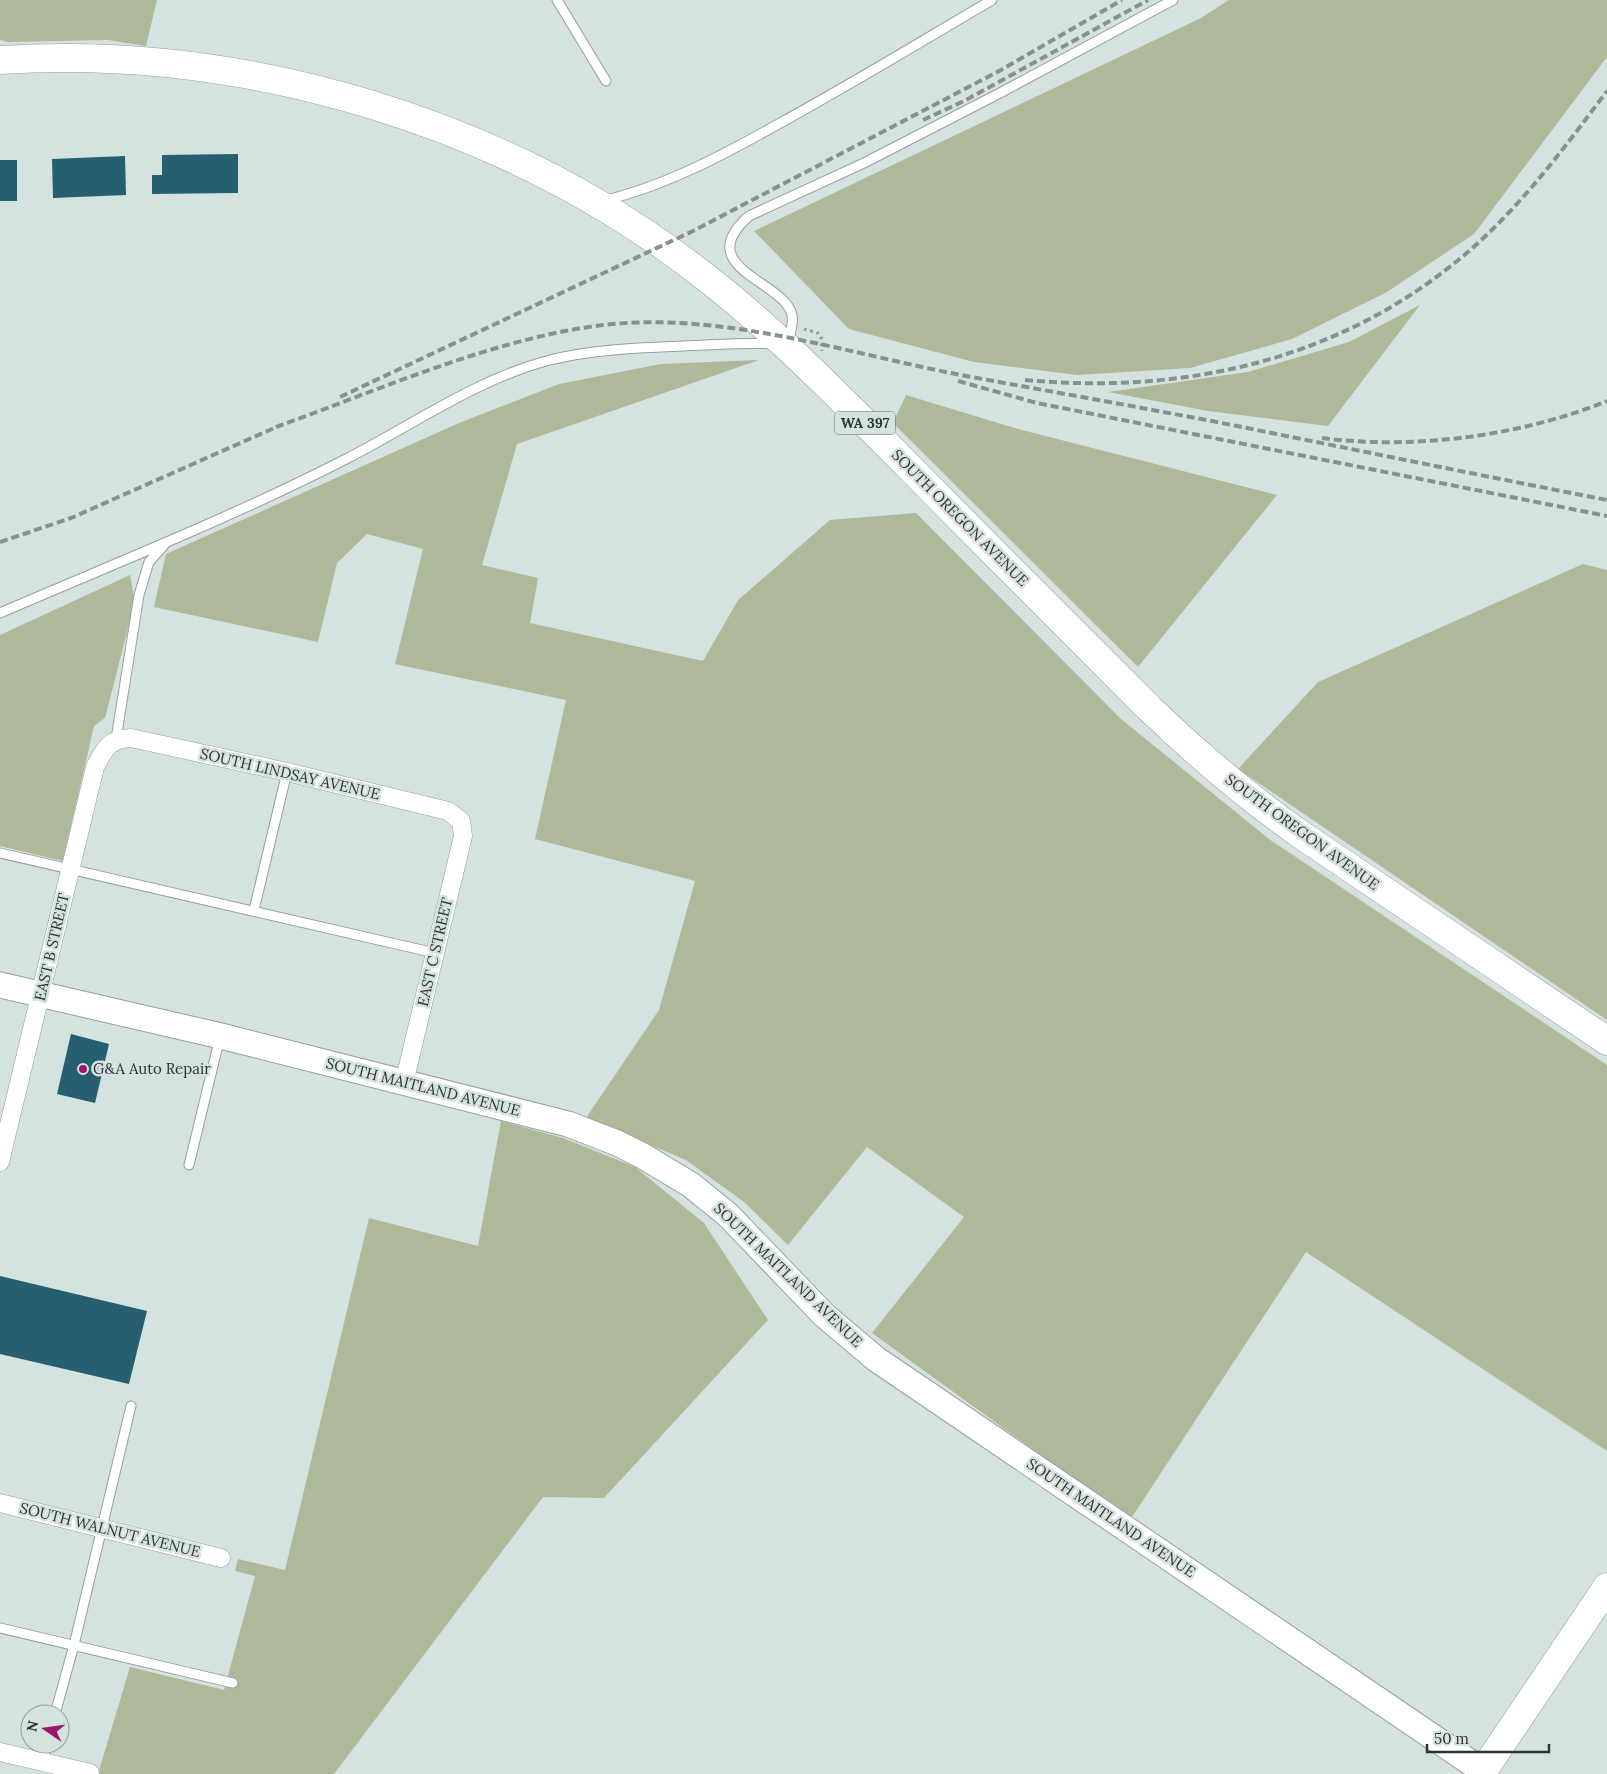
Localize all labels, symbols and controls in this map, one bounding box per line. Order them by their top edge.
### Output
road number: WA 397 [835,412,895,434]
street label: SOUTH OREGON AVENUE [888,445,1033,590]
street label: SOUTH LINDSAY AVENUE [198,744,382,803]
street label: SOUTH OREGON AVENUE [1222,769,1383,894]
street label: EAST B STREET [30,891,73,1003]
street label: EAST C STREET [413,895,456,1008]
street label: SOUTH MAITLAND AVENUE [324,1053,522,1120]
place label: G&A Auto Repair [93,1059,211,1078]
marker: G&A Auto Repair [77,1063,89,1075]
street label: SOUTH MAITLAND AVENUE [710,1199,867,1351]
street label: SOUTH MAITLAND AVENUE [1023,1454,1199,1581]
street label: SOUTH WALNUT AVENUE [18,1498,202,1561]
north arrow [20,1704,70,1754]
text: N [22,1719,42,1733]
scale bar [1427,1722,1550,1754]
text: 50 m [1434,1729,1469,1748]

